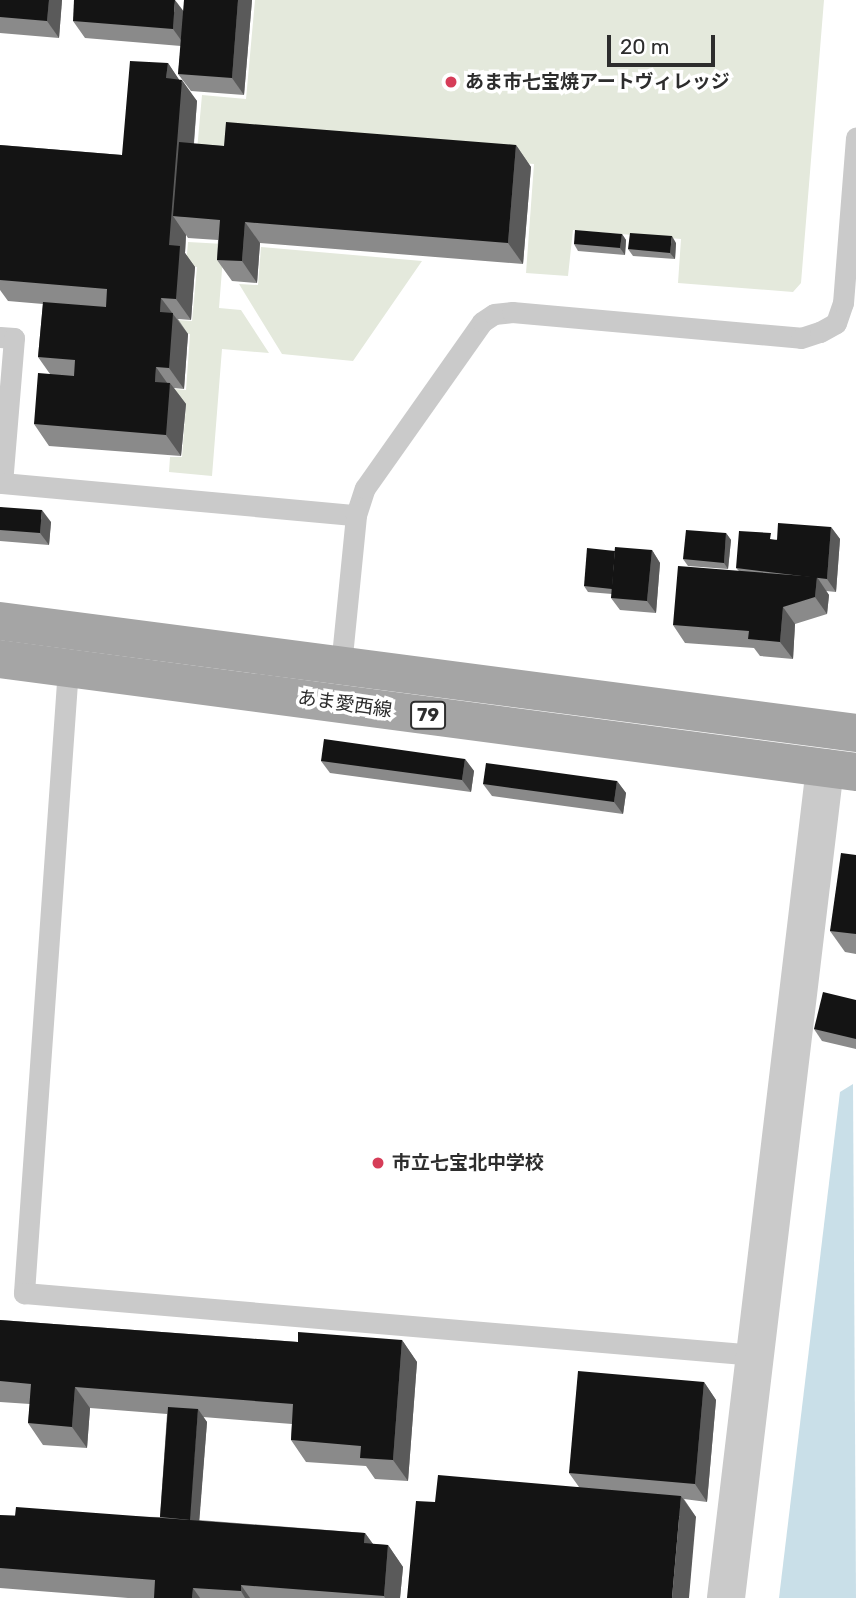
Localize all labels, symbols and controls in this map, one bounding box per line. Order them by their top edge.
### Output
scale bar [611,21,720,65]
text: 20 m [620,34,669,59]
place label: あま市七宝焼アートヴィレッジ [465,71,730,93]
marker: あま市七宝焼アートヴィレッジ [443,74,459,90]
street label: あま愛西線 [296,686,394,722]
road number: 79 [409,700,447,730]
place label: 市立七宝北中学校 [392,1152,544,1174]
marker: 市立七宝北中学校 [370,1155,386,1171]

